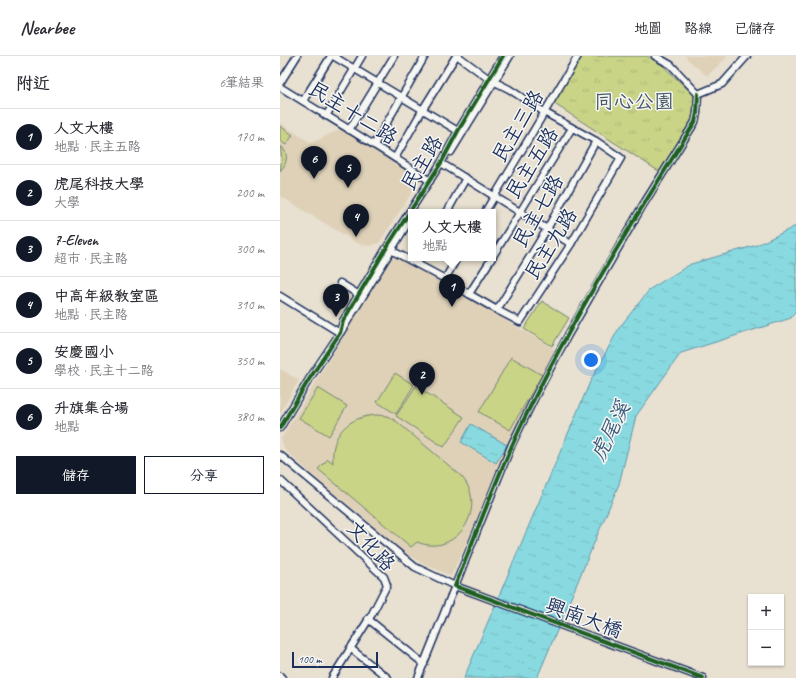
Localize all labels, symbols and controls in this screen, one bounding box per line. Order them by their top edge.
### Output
text: Nearbee [20,16,74,40]
text: 地圖 [634,20,662,37]
text: 路線 [684,20,712,37]
text: 已儲存 [734,20,776,37]
text: 附近 [16,73,50,94]
text: 6筆結果 [219,75,264,91]
street label: 民主十二路 [304,76,403,151]
street label: 民主三路 [487,84,550,167]
park label: 同心公園 [594,89,674,114]
text: 人文大樓 [54,119,114,138]
street label: 民主五路 [500,122,564,204]
text: 1 [26,129,32,145]
text: 170 m [236,129,264,145]
street label: 民主路 [396,130,449,195]
text: 地點 · 民主五路 [54,139,141,155]
pin: 6 [301,146,327,179]
pin: 5 [335,155,361,188]
street label: 民主七路 [507,169,569,252]
text: 虎尾科技大學 [54,175,144,194]
text: 2 [26,185,32,201]
text: 200 m [236,185,264,201]
text: 大學 [54,195,80,211]
street label: 民主九路 [519,203,583,285]
pin: 4 [343,204,369,237]
popup [408,209,496,261]
text: 人文大樓 [422,218,482,237]
text: 7-Eleven [54,231,98,250]
text: 地點 [422,238,448,254]
text: 3 [26,241,32,257]
text: 300 m [236,241,264,257]
text: 超市 · 民主路 [54,251,128,267]
pin: 1 [439,274,465,307]
pin: 3 [323,284,349,317]
text: 中高年級教室區 [54,287,159,306]
text: 4 [26,297,32,313]
text: 310 m [236,297,264,313]
text: 地點 · 民主路 [54,307,128,323]
text: 安慶國小 [54,343,114,362]
your location [581,350,601,370]
text: 5 [26,353,32,369]
text: 350 m [236,353,264,369]
pin: 2 [409,362,435,395]
text: 學校 · 民主十二路 [54,363,154,379]
water label: 虎尾溪 [585,396,636,465]
text: 升旗集合場 [54,399,129,418]
text: 6 [26,409,32,425]
text: 380 m [236,409,264,425]
text: 地點 [54,419,80,435]
button: 儲存 [16,456,136,494]
button: 分享 [144,456,264,494]
street label: 文化路 [341,516,401,577]
street label: 興南大橋 [542,593,626,643]
map controls [748,594,784,666]
button: + [748,594,784,630]
button: − [748,630,784,666]
scale bar [292,650,378,669]
text: 100 m [298,652,322,666]

